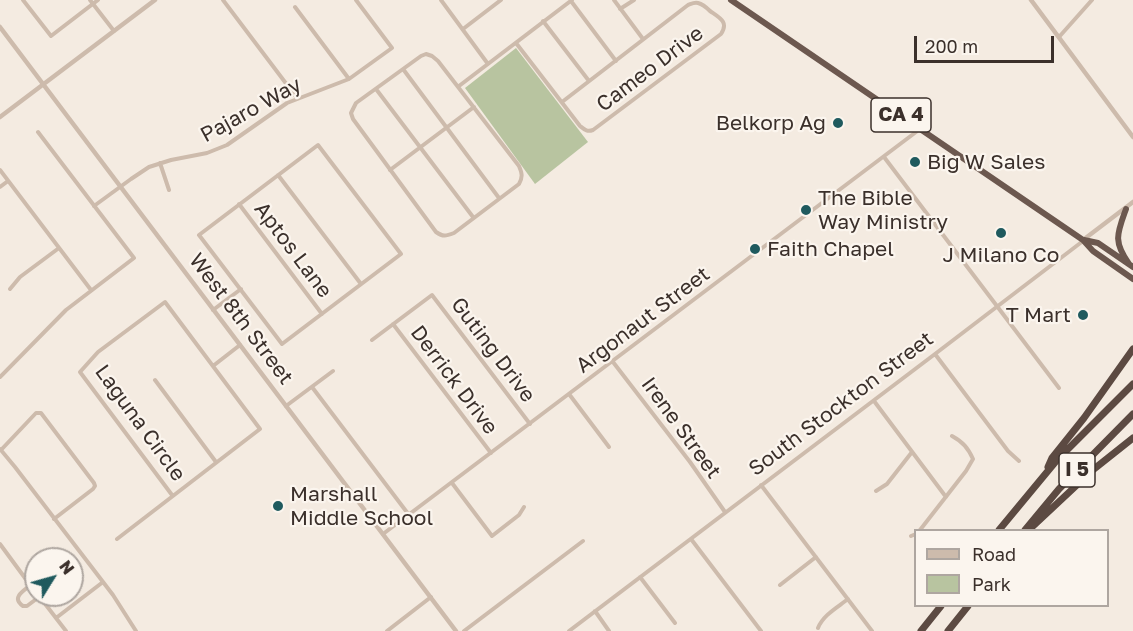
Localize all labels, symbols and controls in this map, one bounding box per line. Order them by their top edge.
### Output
street label: Cameo Drive [592,21,708,117]
scale bar [917,24,1056,62]
text: 200 m [925,35,978,57]
street label: Pajaro Way [196,72,306,148]
road number: CA 4 [871,98,931,132]
place label: Belkorp Ag [716,110,826,136]
marker: Belkorp Ag [831,116,845,130]
place label: Big W Sales [927,149,1045,175]
marker: Big W Sales [908,155,922,169]
place label: The Bible Way Ministry [818,185,948,235]
street label: Aptos Lane [249,197,337,303]
marker: The Bible Way Ministry [799,203,813,217]
marker: J Milano Co [994,226,1008,240]
place label: Faith Chapel [767,236,894,262]
marker: Faith Chapel [748,242,762,256]
place label: J Milano Co [943,242,1059,268]
street label: West 8th Street [183,248,299,390]
street label: Argonaut Street [571,262,715,378]
street label: Guting Drive [445,293,541,407]
place label: T Mart [1006,302,1071,328]
marker: T Mart [1076,308,1090,322]
street label: Derrick Drive [405,321,503,439]
street label: South Stockton Street [744,326,938,482]
street label: Laguna Circle [89,360,191,486]
street label: Irene Street [636,372,726,484]
road number: I 5 [1059,453,1095,487]
place label: Marshall Middle School [290,481,433,531]
marker: Marshall Middle School [271,499,285,513]
legend [914,529,1109,607]
text: Road [972,543,1016,565]
north arrow [24,547,84,607]
text: N [55,556,78,578]
text: Park [972,573,1011,595]

